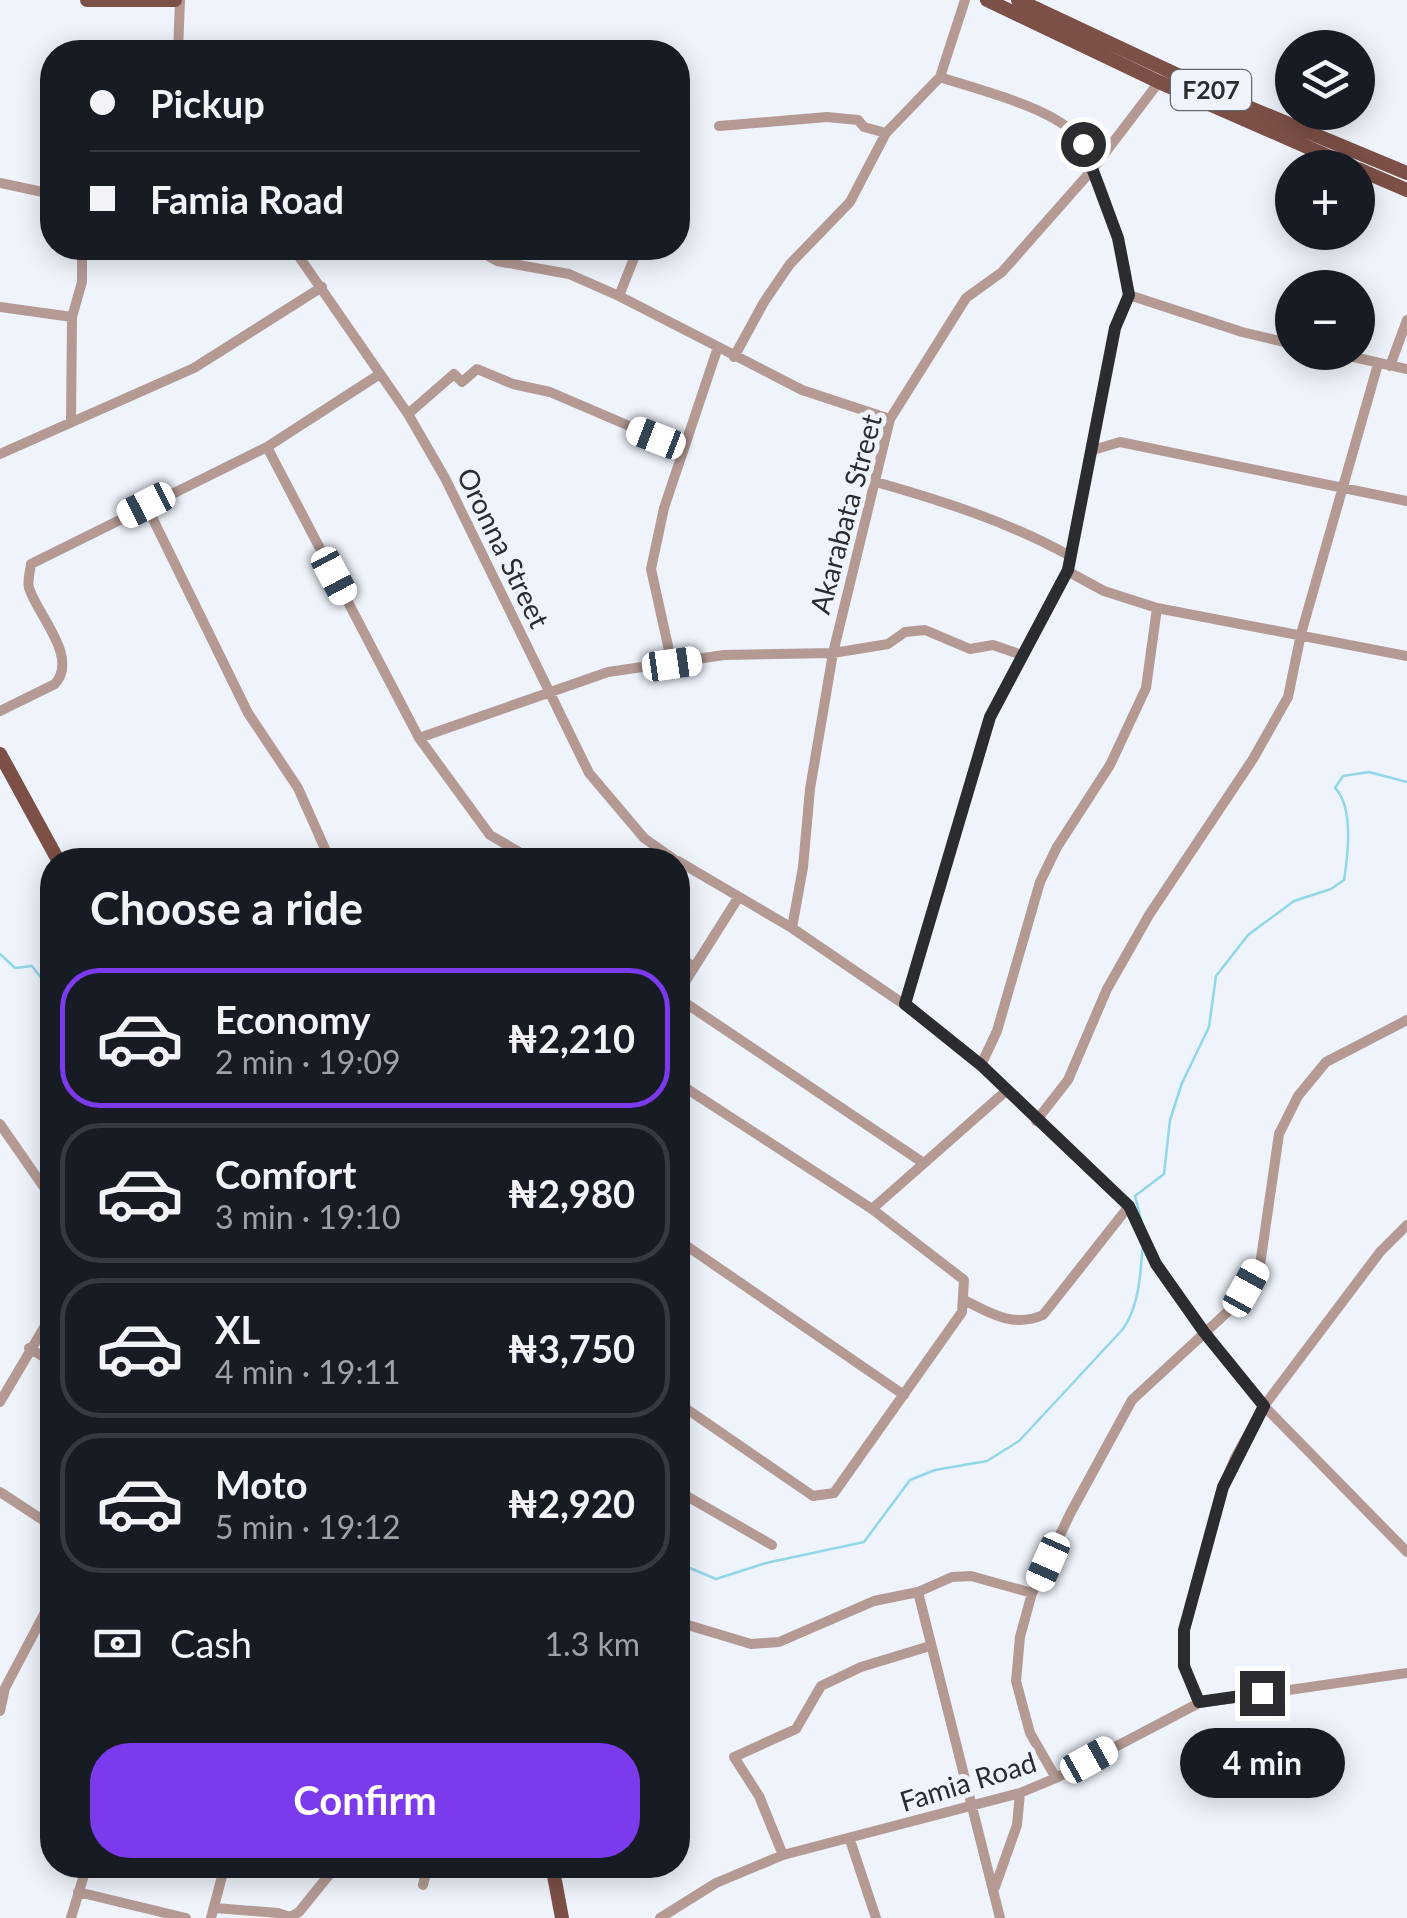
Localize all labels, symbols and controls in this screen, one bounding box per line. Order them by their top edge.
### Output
map controls [1275,30,1375,370]
button: layers [1275,30,1375,130]
road number: F207 [1171,70,1251,110]
text: Pickup [150,80,265,126]
route start [1061,122,1106,167]
button: + [1275,150,1375,250]
text: Famia Road [150,176,344,222]
button: − [1275,270,1375,370]
street label: Akarabata Street [802,410,888,617]
car [623,413,689,463]
street label: Oronna Street [451,462,557,633]
car [112,478,180,532]
car [307,542,361,610]
car [640,645,704,683]
text: Choose a ride [90,881,363,935]
icon: car [95,993,185,1083]
text: Economy [215,996,370,1042]
text: ₦2,210 [508,1015,635,1061]
text: 2 min · 19:09 [215,1042,401,1081]
icon: car [95,1148,185,1238]
text: Comfort [215,1151,356,1197]
text: ₦2,980 [508,1170,635,1216]
text: 3 min · 19:10 [215,1197,401,1236]
car [1218,1254,1274,1322]
icon: car [95,1303,185,1393]
text: XL [215,1306,260,1352]
text: ₦3,750 [508,1325,635,1371]
text: 4 min · 19:11 [215,1352,401,1391]
icon: car [95,1458,185,1548]
text: Moto [215,1461,308,1507]
text: ₦2,920 [508,1480,635,1526]
text: 5 min · 19:12 [215,1507,401,1546]
car [1022,1528,1074,1596]
icon: cash [90,1616,145,1671]
text: Cash [170,1620,252,1666]
text: 1.3 km [545,1624,640,1663]
route end [1240,1671,1285,1716]
callout: 4 min [1180,1728,1344,1798]
car [1055,1732,1123,1788]
button: Confirm [90,1743,640,1858]
text: 4 min [1223,1743,1302,1782]
street label: Famia Road [895,1744,1040,1818]

